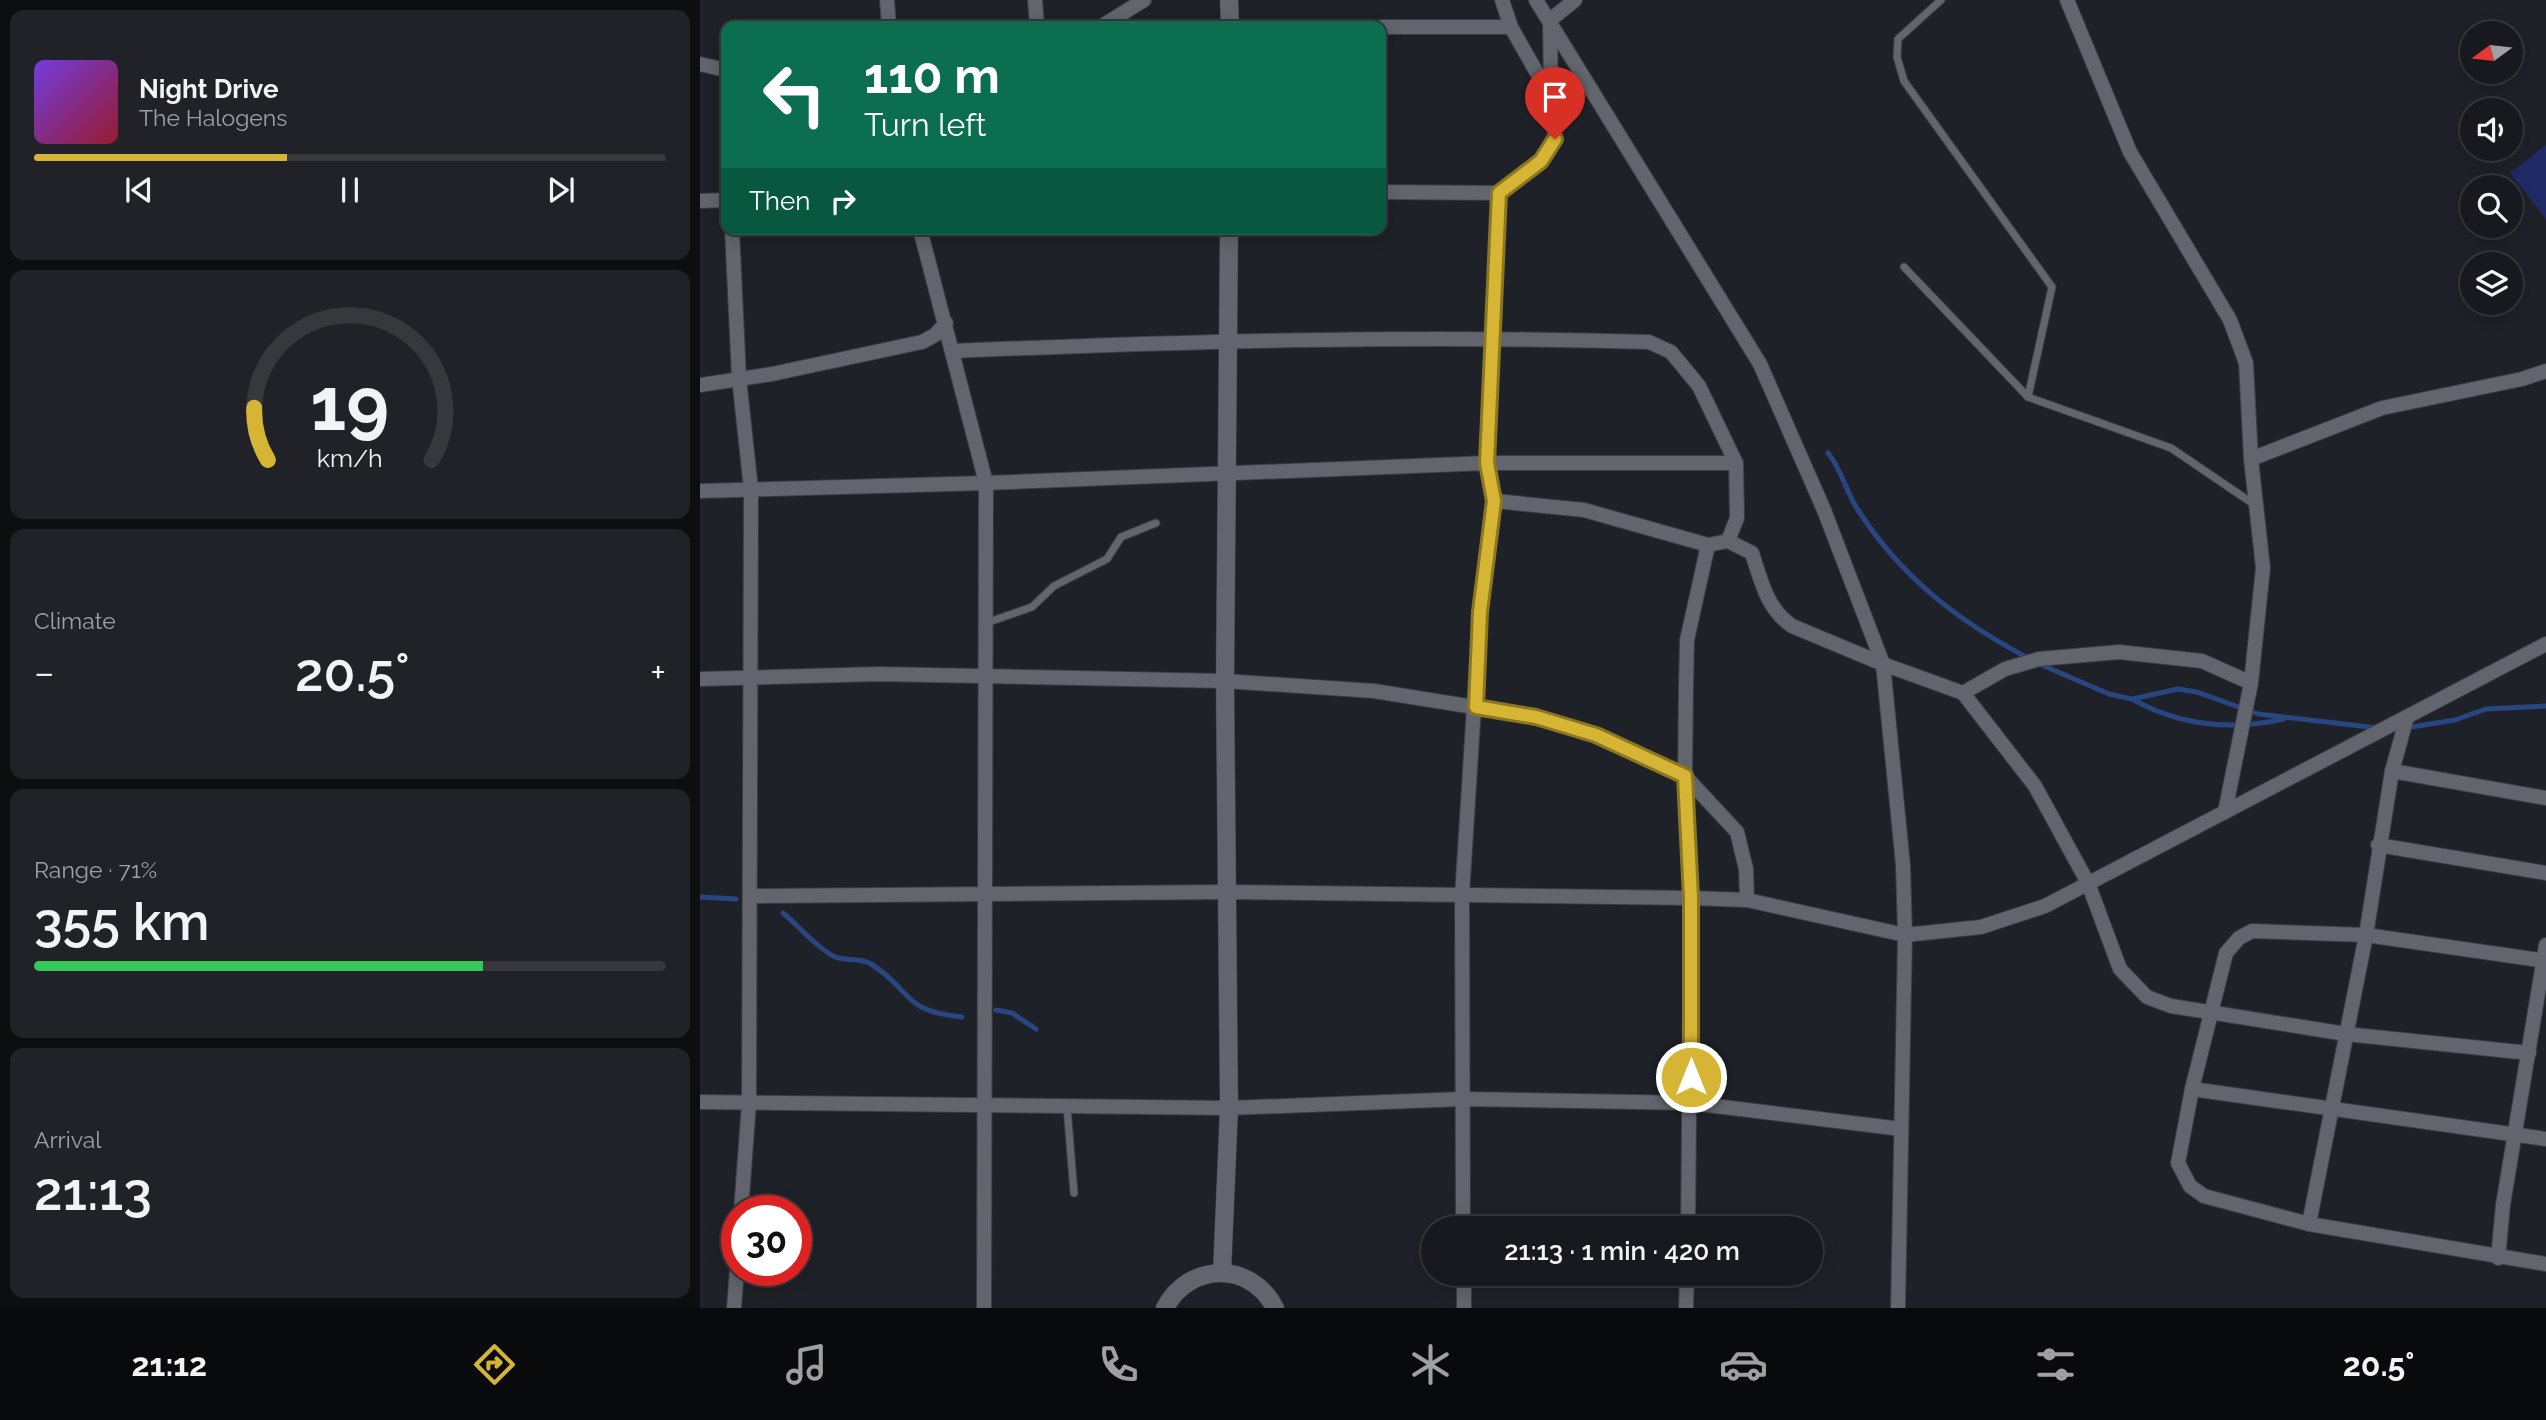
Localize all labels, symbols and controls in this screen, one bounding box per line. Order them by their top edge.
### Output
north arrow [2460,21,2524,84]
map controls [2460,21,2523,315]
text: 110 m [864,47,1000,104]
icon: left [749,49,840,140]
pin [1525,67,1585,139]
text: Night Drive [139,74,278,104]
icon: arrive [1536,78,1574,116]
button: sound [2460,98,2523,161]
text: The Halogens [139,104,287,131]
text: Turn left [864,106,986,143]
icon: previous [120,171,158,209]
icon: pause [331,171,369,209]
icon: next [542,171,580,209]
button: search [2460,175,2523,238]
icon: right [824,182,862,220]
text: Then [749,186,810,216]
button: layers [2460,252,2523,315]
text: 19 [311,363,389,448]
text: km/h [317,443,383,473]
text: Climate [34,607,116,634]
text: 20.5° [295,642,410,703]
text: − [34,650,54,695]
text: + [650,650,666,695]
text: Range · 71% [34,856,157,883]
text: 355 km [34,891,209,952]
position arrow [1654,1040,1728,1114]
text: Arrival [34,1126,101,1153]
text: 21:13 [34,1161,152,1222]
speed limit sign: 30 [721,1195,812,1286]
text: 21:13 · 1 min · 420 m [1504,1236,1740,1266]
icon: directions [470,1340,519,1389]
icon: music [782,1340,831,1389]
icon: phone [1094,1340,1143,1389]
icon: climate [1406,1340,1455,1389]
icon: car [1719,1340,1768,1389]
icon: filters [2031,1340,2080,1389]
text: 21:12 [132,1346,207,1383]
text: 20.5° [2343,1346,2414,1383]

